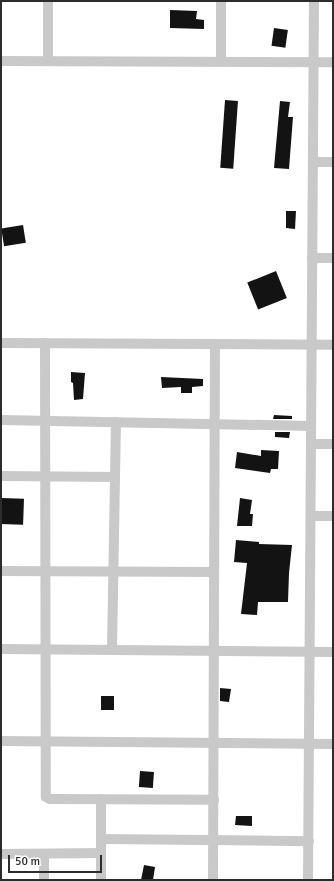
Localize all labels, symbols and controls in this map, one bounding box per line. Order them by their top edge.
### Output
scale bar [10,847,104,873]
text: 50 m [15,854,40,869]

